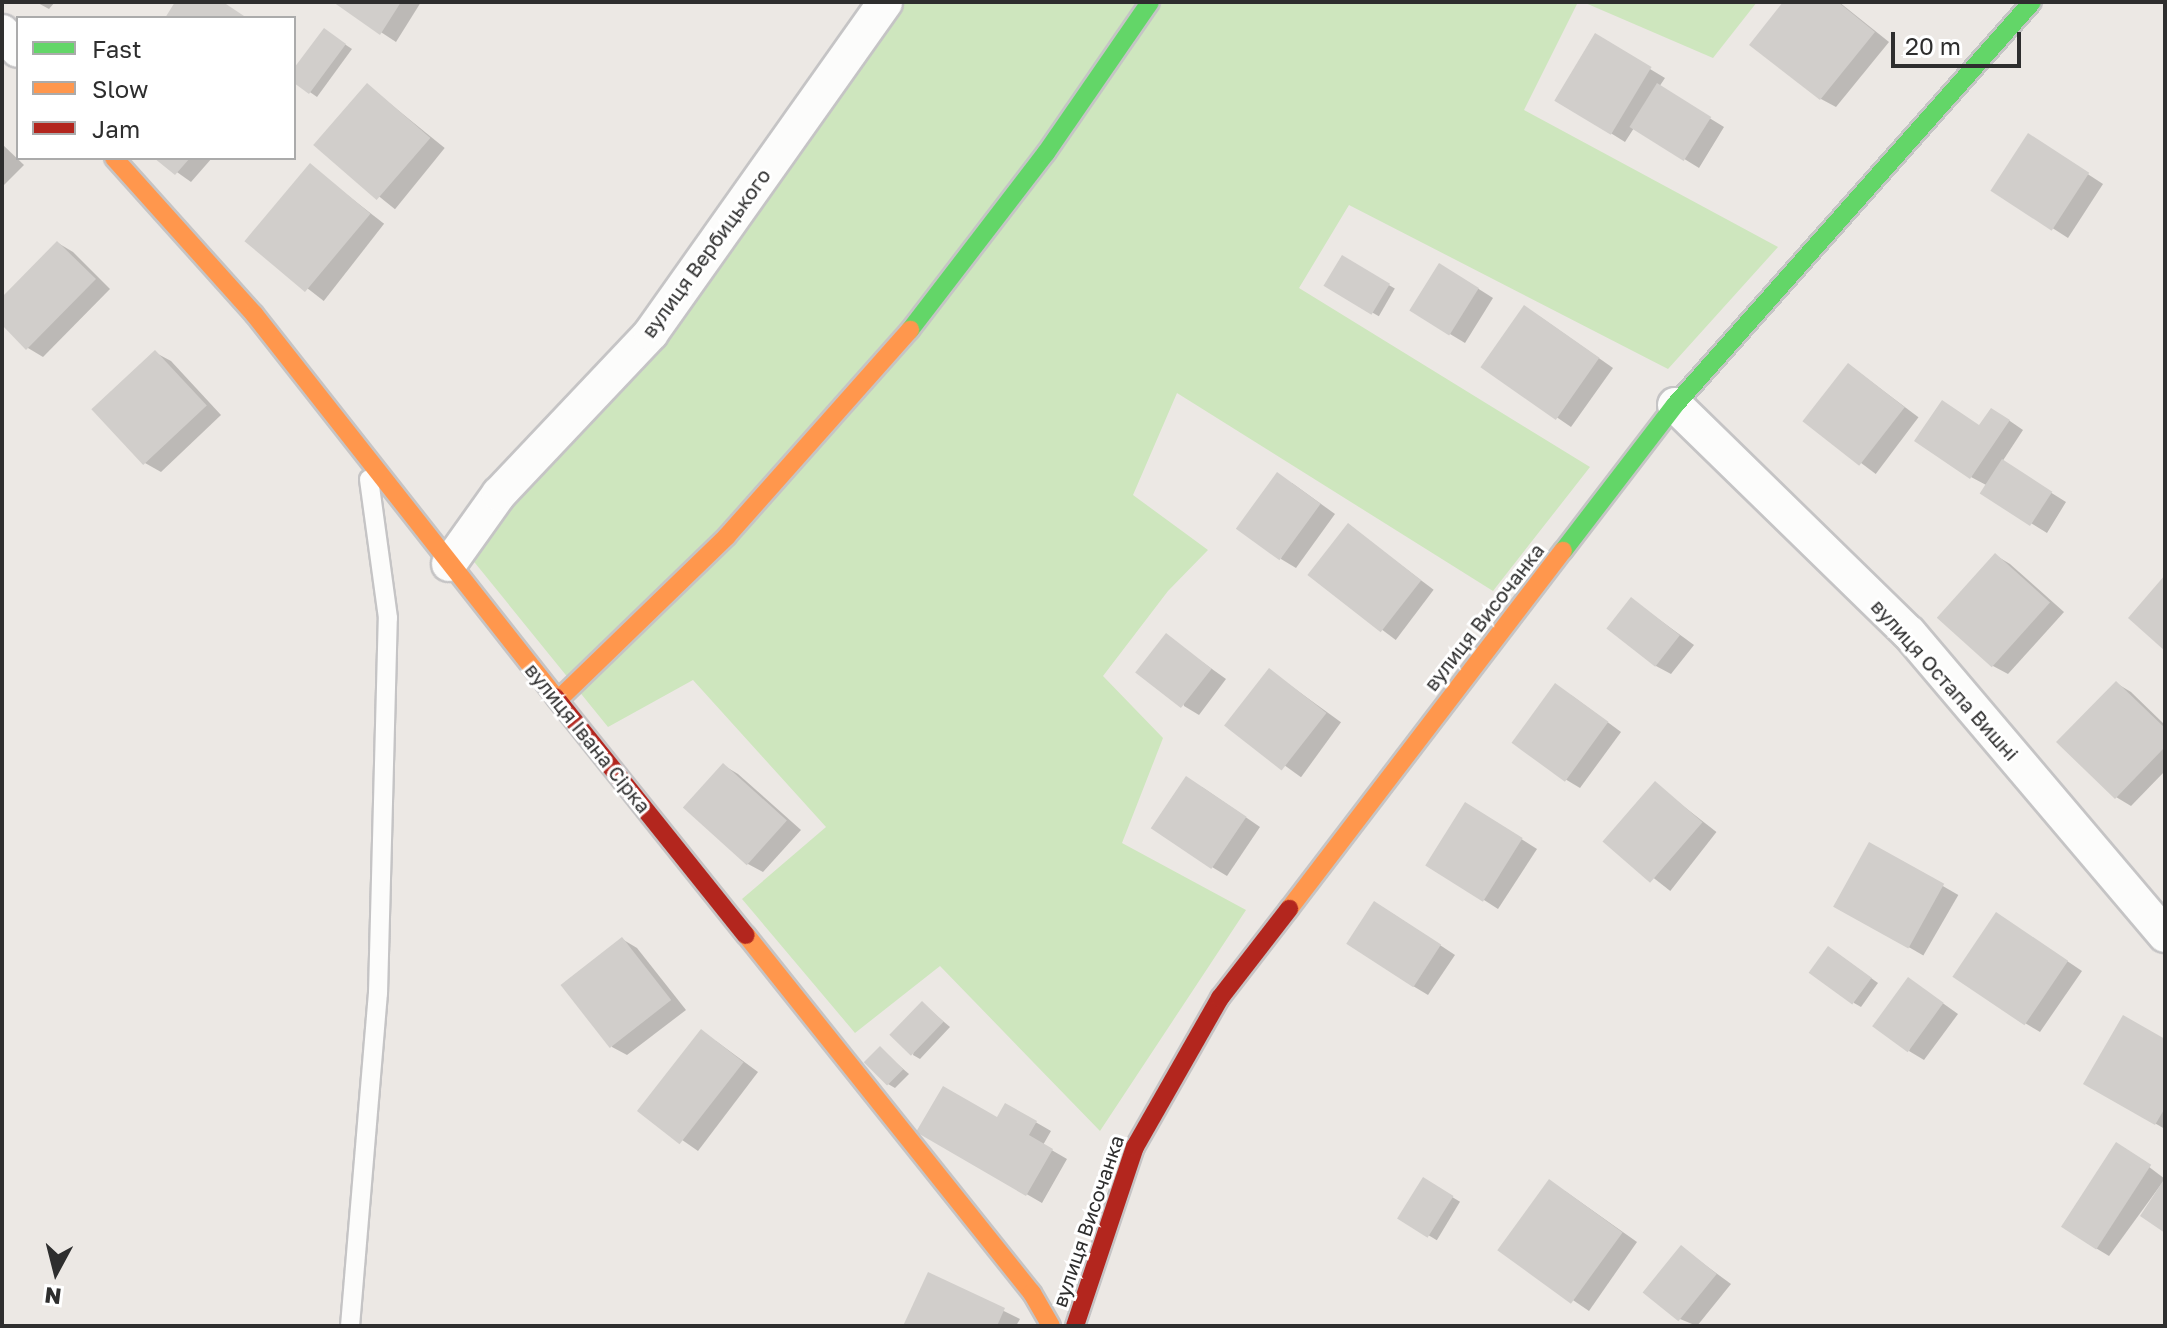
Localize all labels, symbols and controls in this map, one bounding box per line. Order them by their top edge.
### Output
legend [16,16,296,160]
scale bar [1895,16,2025,66]
text: 20 m [1905,31,1961,60]
text: Fast [92,34,142,63]
text: Slow [92,74,148,103]
text: Jam [92,114,140,143]
street label: вулиця Вербицького [637,164,775,342]
street label: вулиця Височанка [1419,539,1549,695]
street label: вулиця Остапа Вишні [1866,594,2024,766]
street label: вулиця Івана Сірка [520,658,656,818]
street label: вулиця Височанка [1047,1132,1129,1310]
north arrow [16,1232,96,1312]
text: N [43,1282,63,1311]

